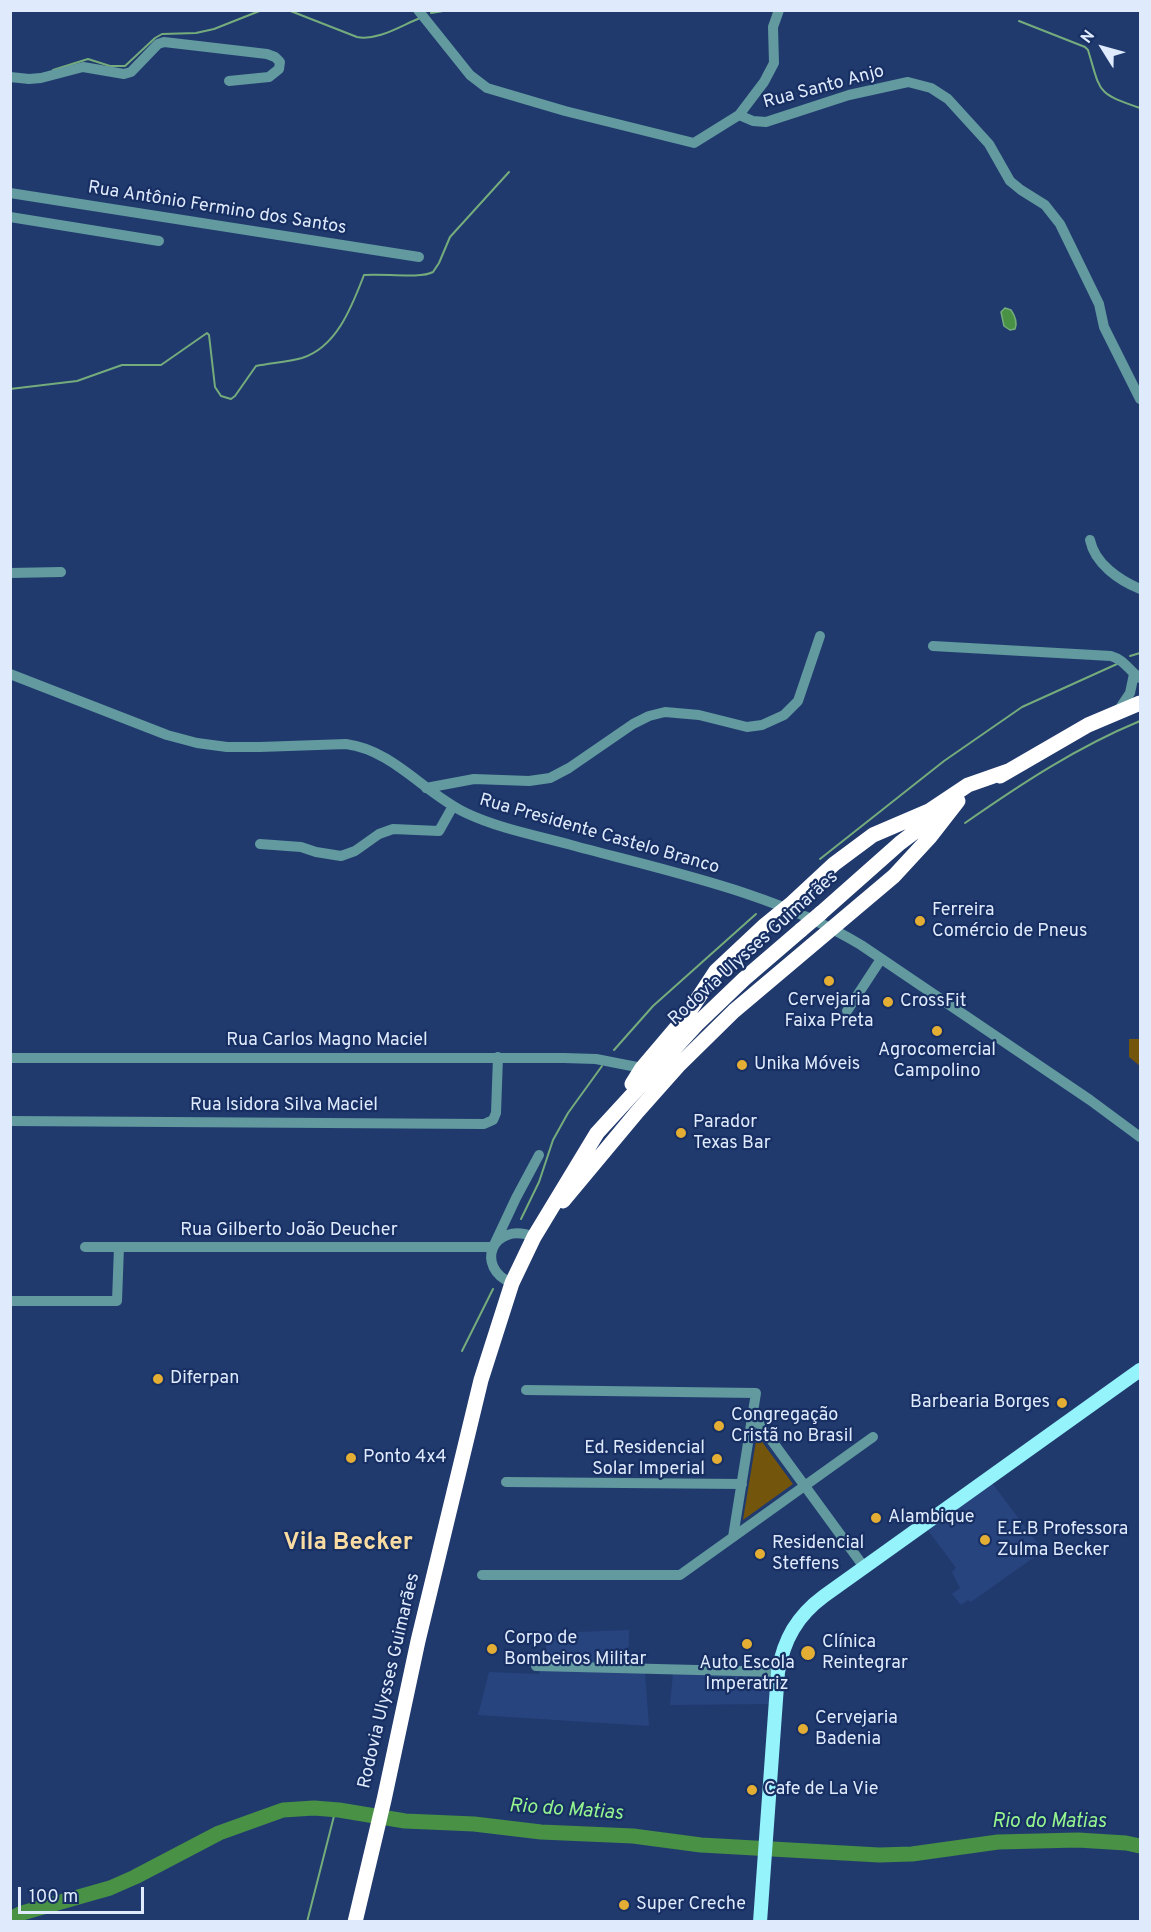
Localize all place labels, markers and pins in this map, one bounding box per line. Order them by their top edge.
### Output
place label: Ferreira Comércio de Pneus [932,900,1087,942]
marker: Ferreira Comércio de Pneus [913,914,927,928]
marker: Cervejaria Faixa Preta [822,974,836,988]
place label: Cervejaria Faixa Preta [785,990,873,1032]
place label: CrossFit [900,991,966,1013]
marker: CrossFit [881,995,895,1009]
marker: Agrocomercial Campolino [930,1024,944,1038]
place label: Agrocomercial Campolino [878,1040,996,1082]
place label: Unika Móveis [754,1054,860,1076]
marker: Unika Móveis [735,1058,749,1072]
place label: Parador Texas Bar [693,1112,771,1154]
marker: Parador Texas Bar [674,1126,688,1140]
place label: Diferpan [170,1368,239,1390]
marker: Diferpan [151,1372,165,1386]
place label: Barbearia Borges [910,1392,1050,1414]
marker: Barbearia Borges [1055,1396,1069,1410]
place label: Congregação Cristã no Brasil [731,1405,853,1448]
marker: Congregação Cristã no Brasil [712,1419,726,1433]
place label: Ed. Residencial Solar Imperial [584,1438,705,1480]
place label: Ponto 4x4 [363,1447,447,1469]
marker: Ponto 4x4 [344,1451,358,1465]
marker: Ed. Residencial Solar Imperial [710,1452,724,1466]
place label: Alambique [888,1507,974,1529]
marker: Alambique [869,1511,883,1525]
place label: E.E.B Professora Zulma Becker [997,1519,1128,1562]
place label: Residencial Steffens [772,1533,864,1576]
marker: E.E.B Professora Zulma Becker [978,1533,992,1547]
marker: Residencial Steffens [753,1547,767,1561]
place label: Corpo de Bombeiros Militar [504,1628,647,1670]
place label: Clínica Reintegrar [822,1632,908,1674]
marker: Auto Escola Imperatriz [740,1637,754,1651]
marker: Corpo de Bombeiros Militar [485,1642,499,1656]
marker: Clínica Reintegrar [799,1644,817,1662]
place label: Auto Escola Imperatriz [699,1653,795,1696]
place label: Cervejaria Badenia [815,1708,898,1750]
marker: Cervejaria Badenia [796,1722,810,1736]
place label: Cafe de La Vie [764,1779,878,1801]
marker: Cafe de La Vie [745,1783,759,1797]
place label: Super Creche [636,1894,746,1916]
marker: Super Creche [617,1898,631,1912]

